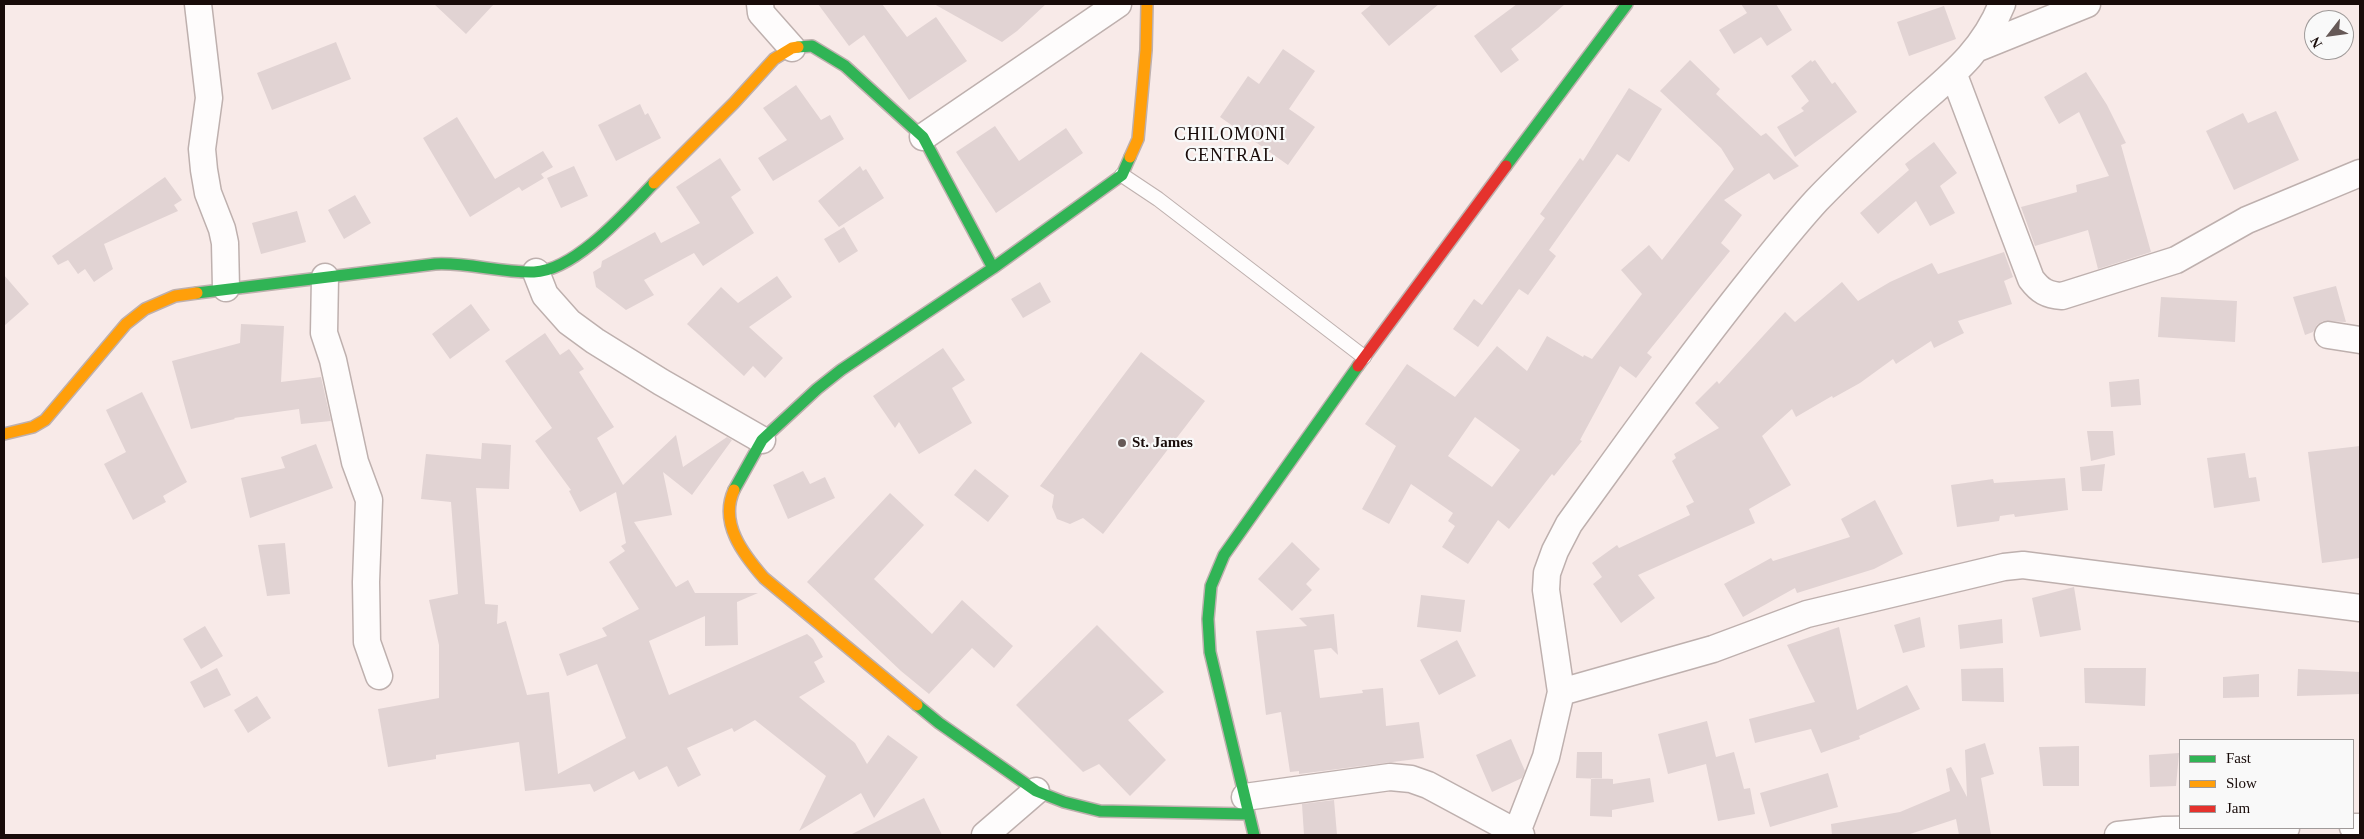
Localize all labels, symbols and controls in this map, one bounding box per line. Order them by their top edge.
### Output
north arrow [2304,10,2354,60]
text: N [2307,34,2325,50]
district label: CHILOMONI CENTRAL [1173,124,1287,166]
place label: St. James [1132,434,1193,452]
marker: St. James [1116,437,1128,449]
legend [2179,739,2354,829]
text: Fast [2226,750,2251,766]
text: Slow [2226,775,2257,791]
text: Jam [2226,800,2250,816]

